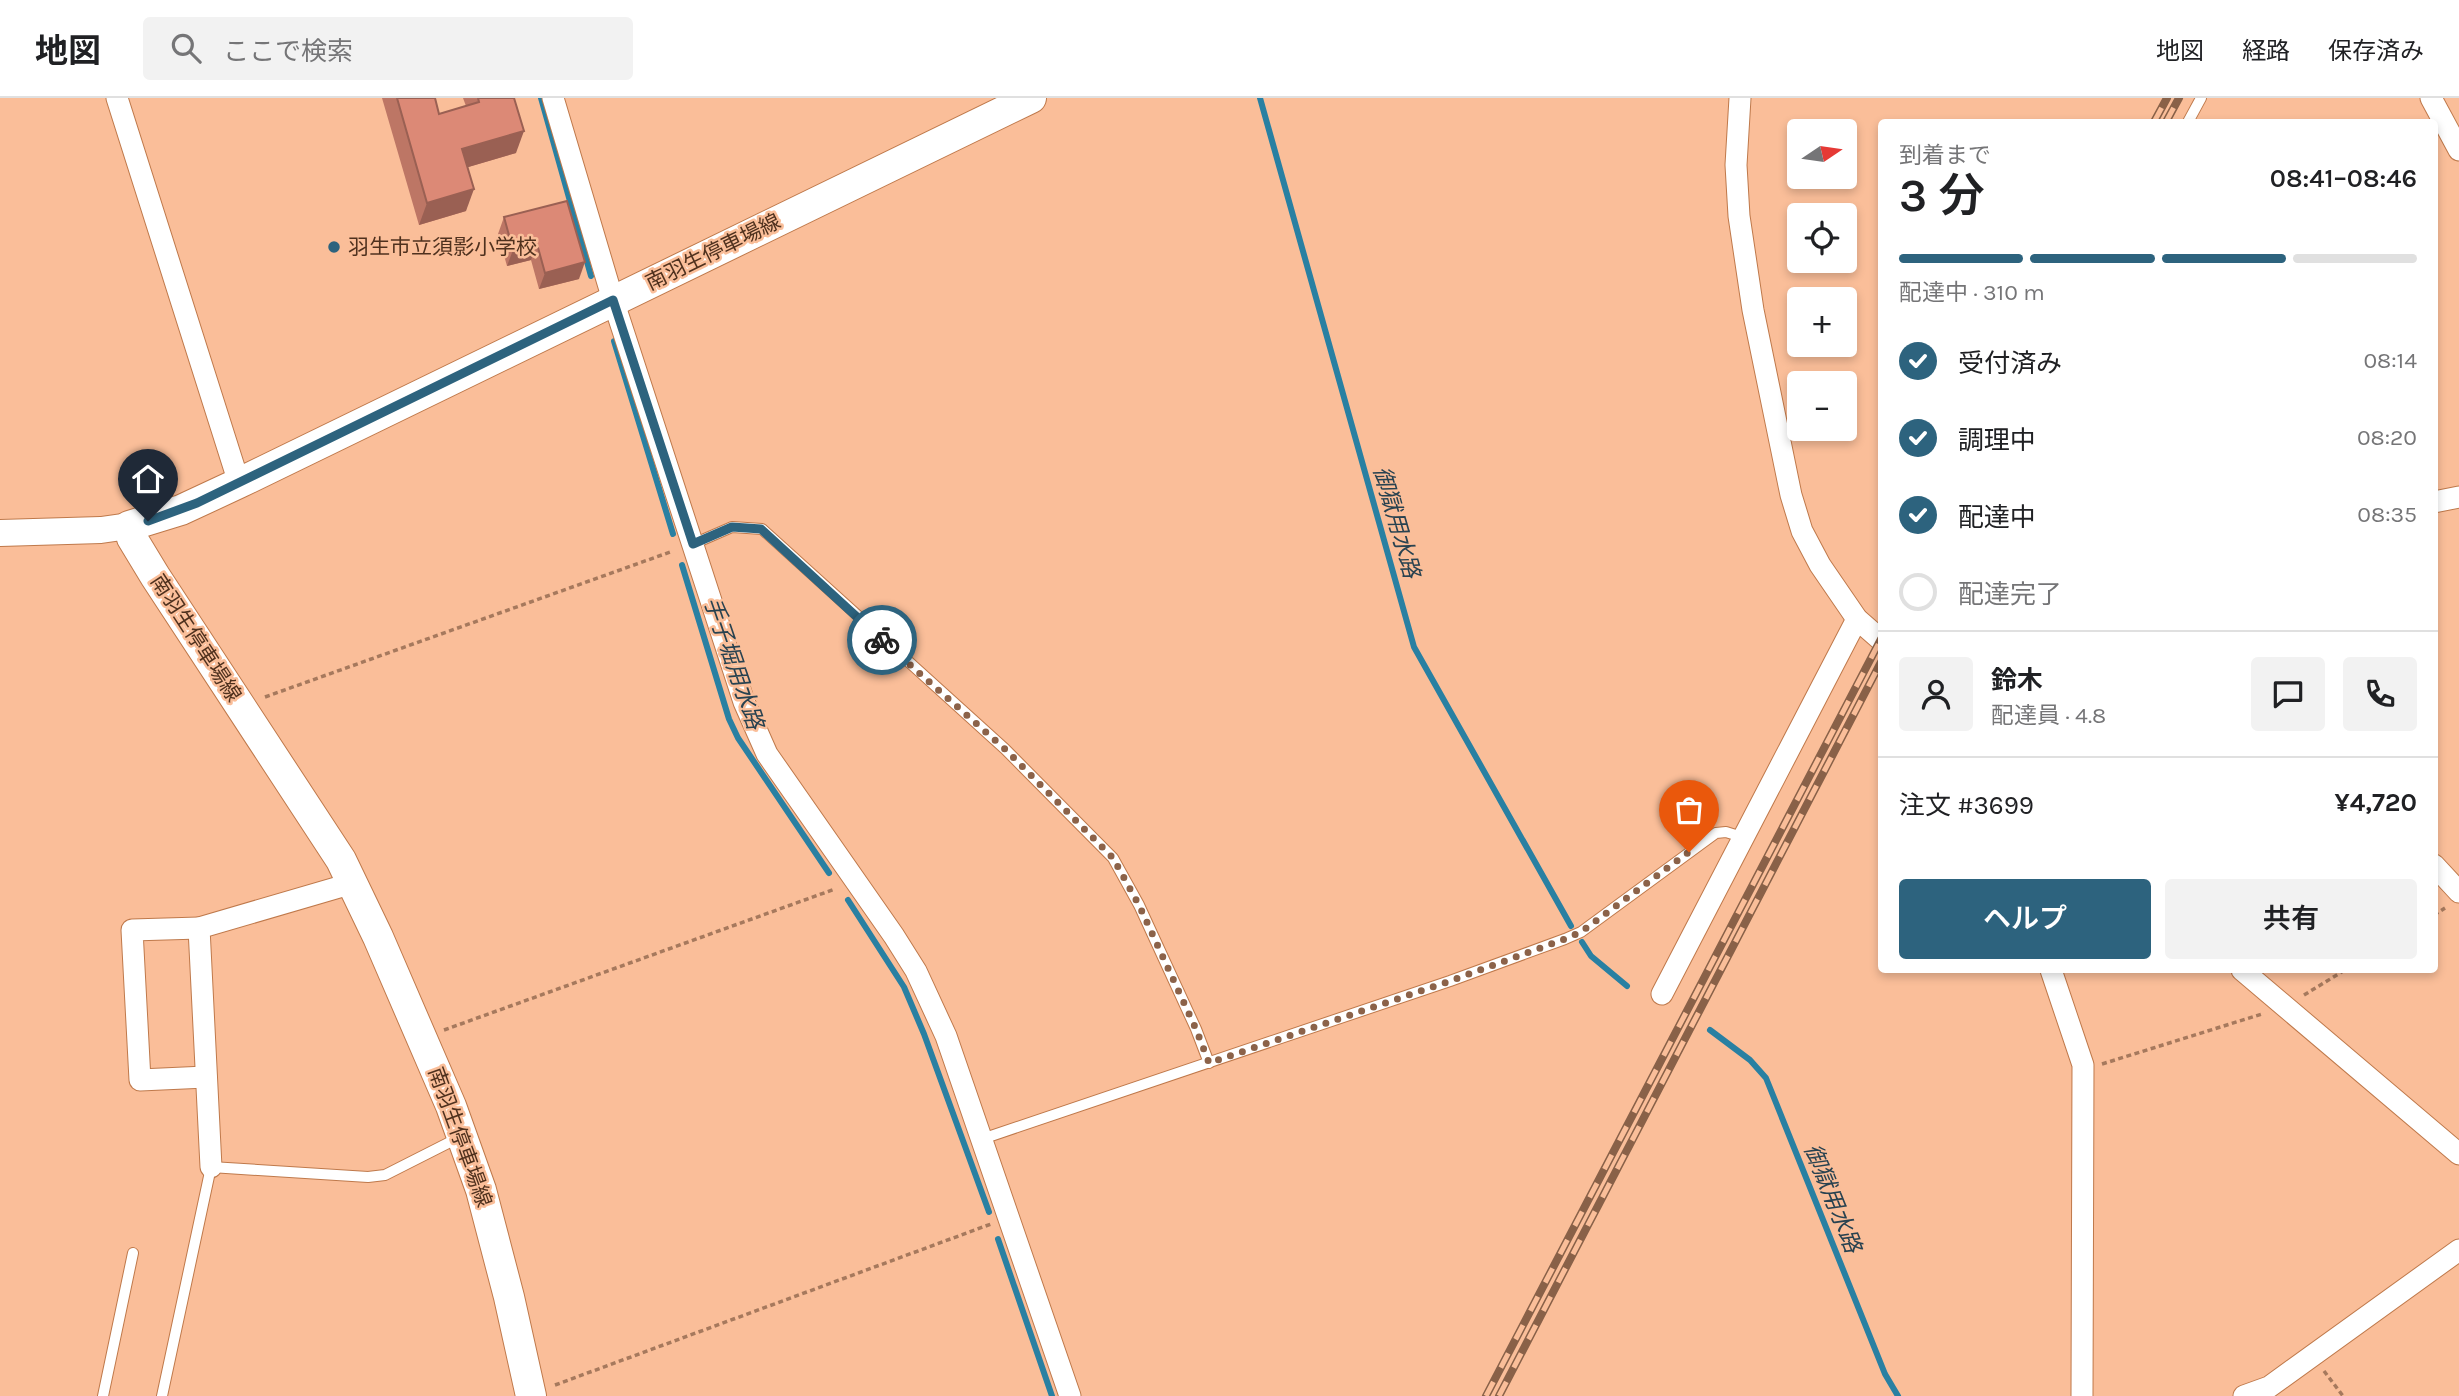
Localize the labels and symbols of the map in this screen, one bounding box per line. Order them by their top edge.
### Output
north arrow [1787,119,1857,189]
street label: 南羽生停車場線 [642,209,784,295]
place label: 羽生市立須影小学校 [348,235,537,259]
marker: 羽生市立須影小学校 [326,239,342,255]
pin [118,449,178,521]
water label: 御獄用水路 [1368,463,1426,583]
street label: 南羽生停車場線 [146,570,246,706]
water label: 手子堀用水路 [698,594,769,735]
courier [847,605,917,675]
pin [1659,780,1719,852]
street label: 南羽生停車場線 [424,1064,496,1210]
water label: 御獄用水路 [1798,1140,1867,1258]

